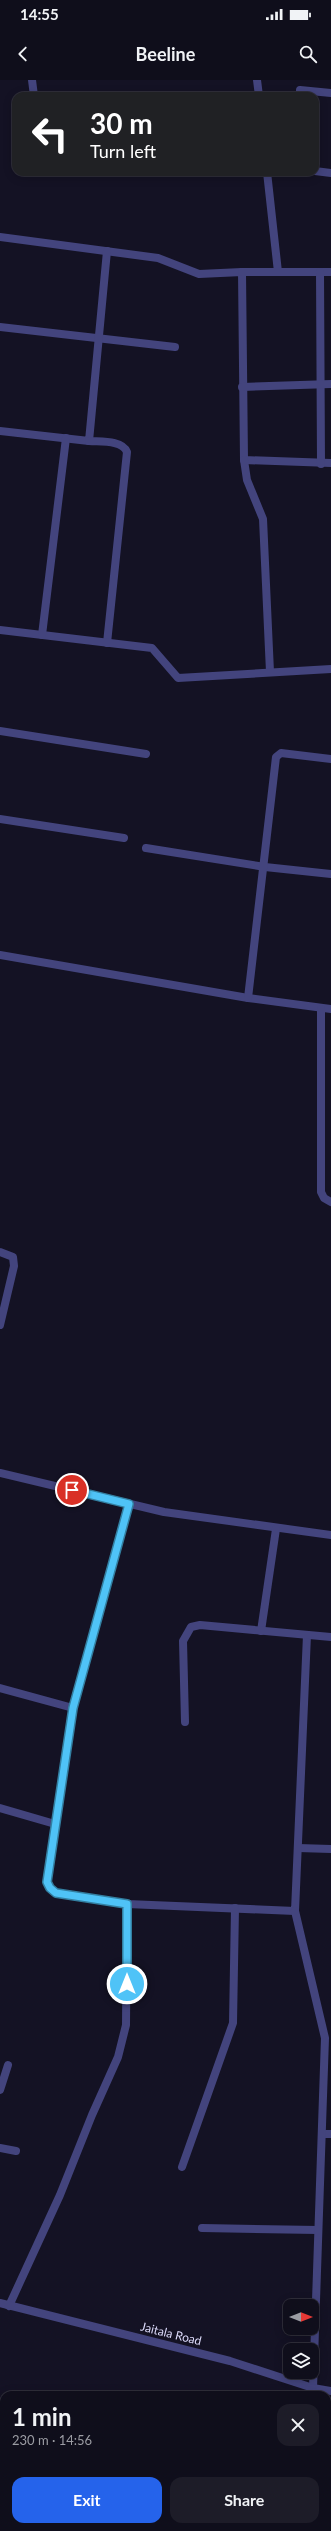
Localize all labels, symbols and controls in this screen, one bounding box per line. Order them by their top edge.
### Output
text: 14:55 [20,5,59,23]
icon: back [12,43,34,65]
text: Beeline [136,43,195,65]
icon: search [297,43,319,65]
text: 30 m [90,106,153,140]
icon: left [24,108,76,160]
text: Turn left [90,140,156,162]
pin [55,1473,89,1507]
icon: arrive [61,1479,83,1501]
position arrow [106,1963,148,2005]
north arrow [283,2299,319,2335]
map controls [283,2299,319,2379]
street label: Jaitala Road [139,2319,203,2348]
button: layers [283,2343,319,2379]
text: 1 min [12,2402,72,2431]
button: close [277,2404,319,2446]
text: 230 m · 14:56 [12,2432,92,2448]
button: Exit [12,2477,162,2523]
button: Share [170,2477,319,2523]

